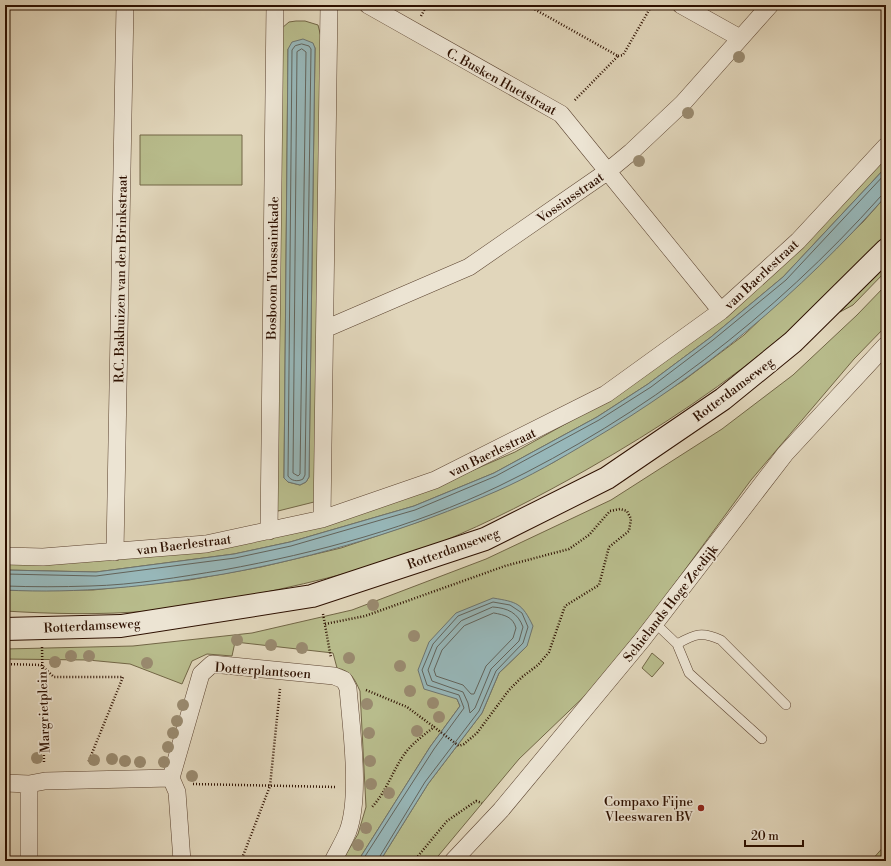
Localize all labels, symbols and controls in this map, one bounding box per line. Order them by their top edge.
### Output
street label: C. Busken Huetstraat [444,45,560,119]
street label: Vossiusstraat [533,169,607,227]
street label: R.C. Bakhuizen van den Brinkstraat [111,175,131,383]
street label: Bosboom Toussaintkade [264,196,282,341]
street label: van Baerlestraat [721,236,802,314]
street label: Rotterdamseweg [690,354,777,425]
street label: van Baerlestraat [445,425,539,481]
street label: Rotterdamseweg [405,525,502,573]
street label: van Baerlestraat [135,531,233,559]
street label: Schielands Hoge Zeedijk [620,541,722,665]
street label: Rotterdamseweg [43,615,141,637]
street label: Dotterplantsoen [214,660,312,682]
street label: Margrietplein [35,671,53,753]
place label: Compaxo Fijne Vleeswaren BV [604,794,694,825]
marker: Compaxo Fijne Vleeswaren BV [696,803,706,813]
scale bar [745,822,803,848]
text: 20 m [751,829,779,844]

